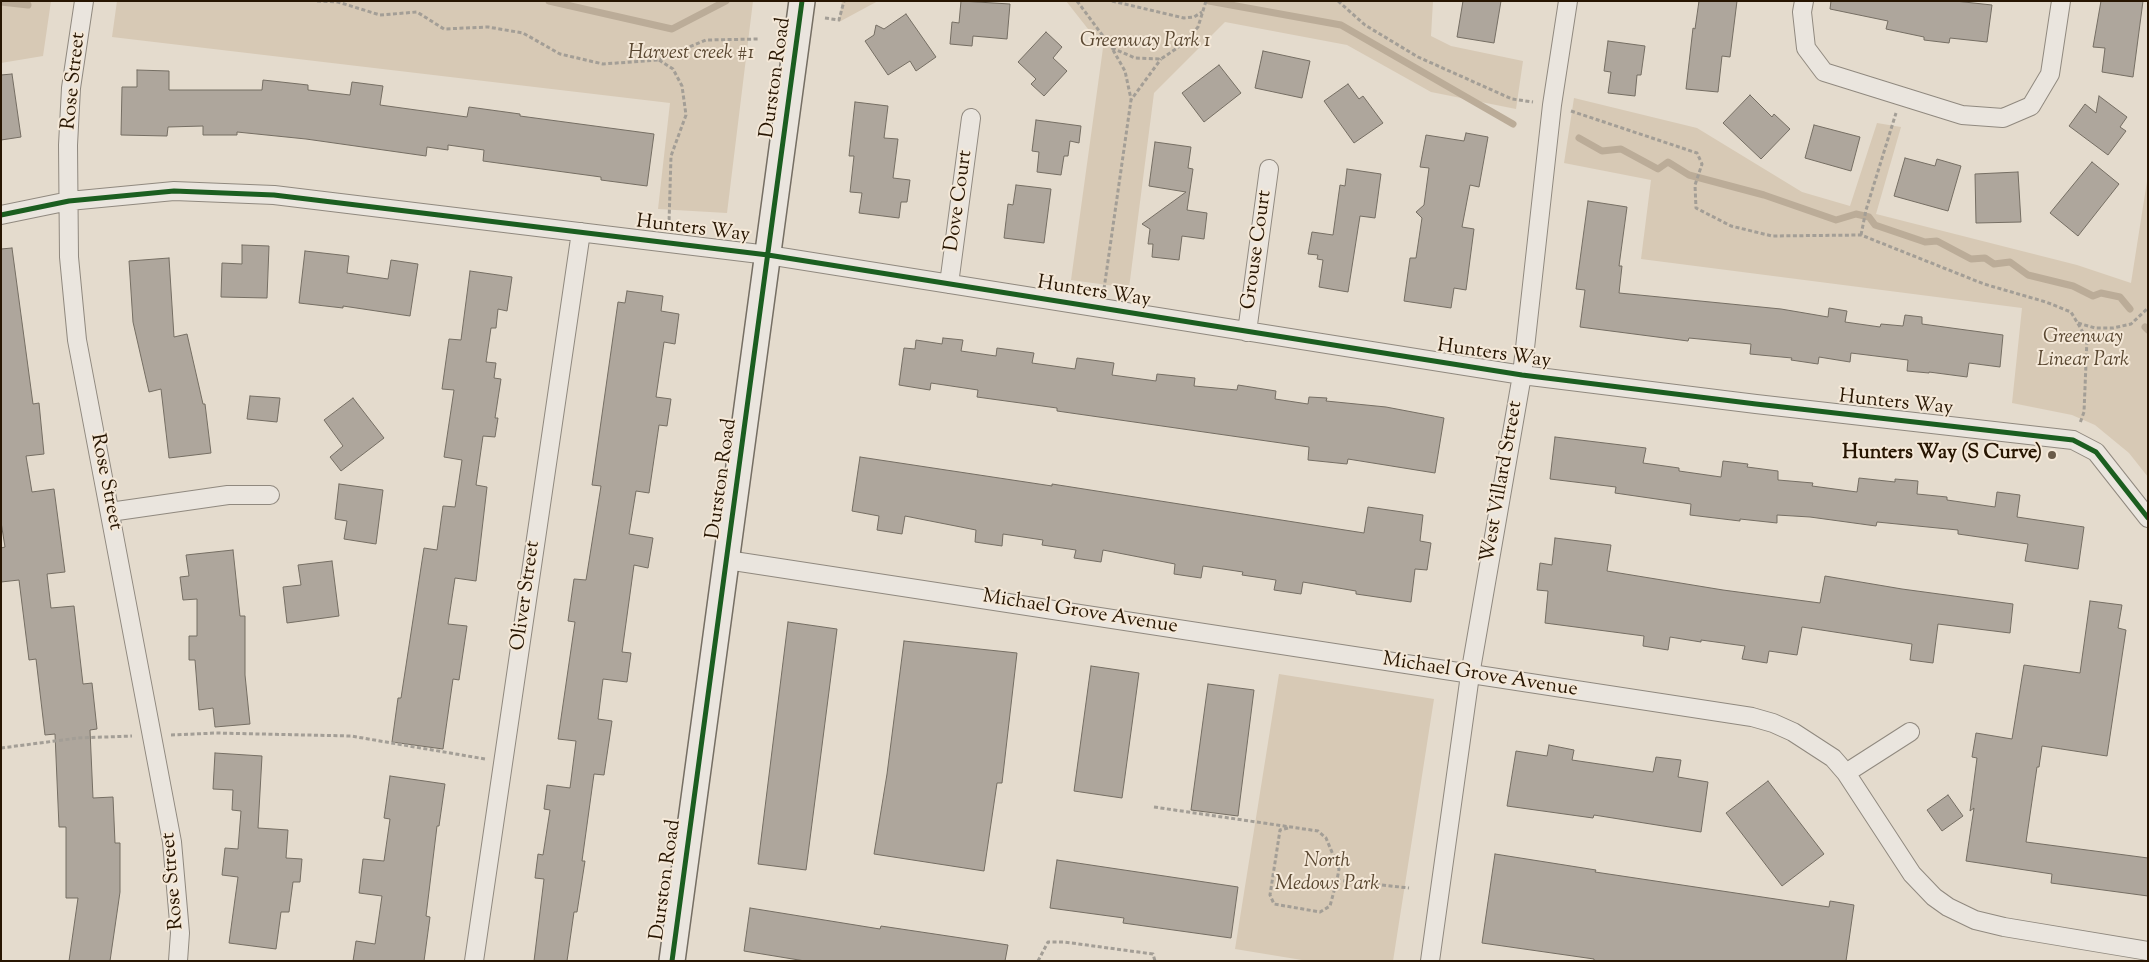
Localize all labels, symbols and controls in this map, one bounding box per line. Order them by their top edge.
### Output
street label: Durston Road [757,16,797,140]
street label: Rose Street [58,31,92,131]
park label: Greenway Park 1 [1080,31,1210,55]
park label: Harvest creek #1 [628,43,754,67]
street label: Dove Court [941,149,979,253]
street label: Grouse Court [1238,189,1278,311]
street label: Hunters Way [635,211,751,249]
street label: Hunters Way [1035,272,1153,314]
park label: Greenway Linear Park [2037,327,2129,374]
street label: Hunters Way [1436,335,1552,375]
street label: Hunters Way [1838,386,1954,422]
street label: West Villard Street [1477,399,1529,565]
street label: Durston Road [703,417,743,541]
street label: Rose Street [84,432,126,532]
place label: Hunters Way (S Curve) [1842,443,2042,467]
marker: Hunters Way (S Curve) [2046,449,2058,461]
street label: Oliver Street [507,539,547,653]
street label: Michael Grove Avenue [981,586,1179,640]
street label: Michael Grove Avenue [1381,649,1579,703]
street label: Durston Road [647,818,687,942]
street label: Rose Street [158,831,190,931]
park label: North Medows Park [1275,851,1379,898]

